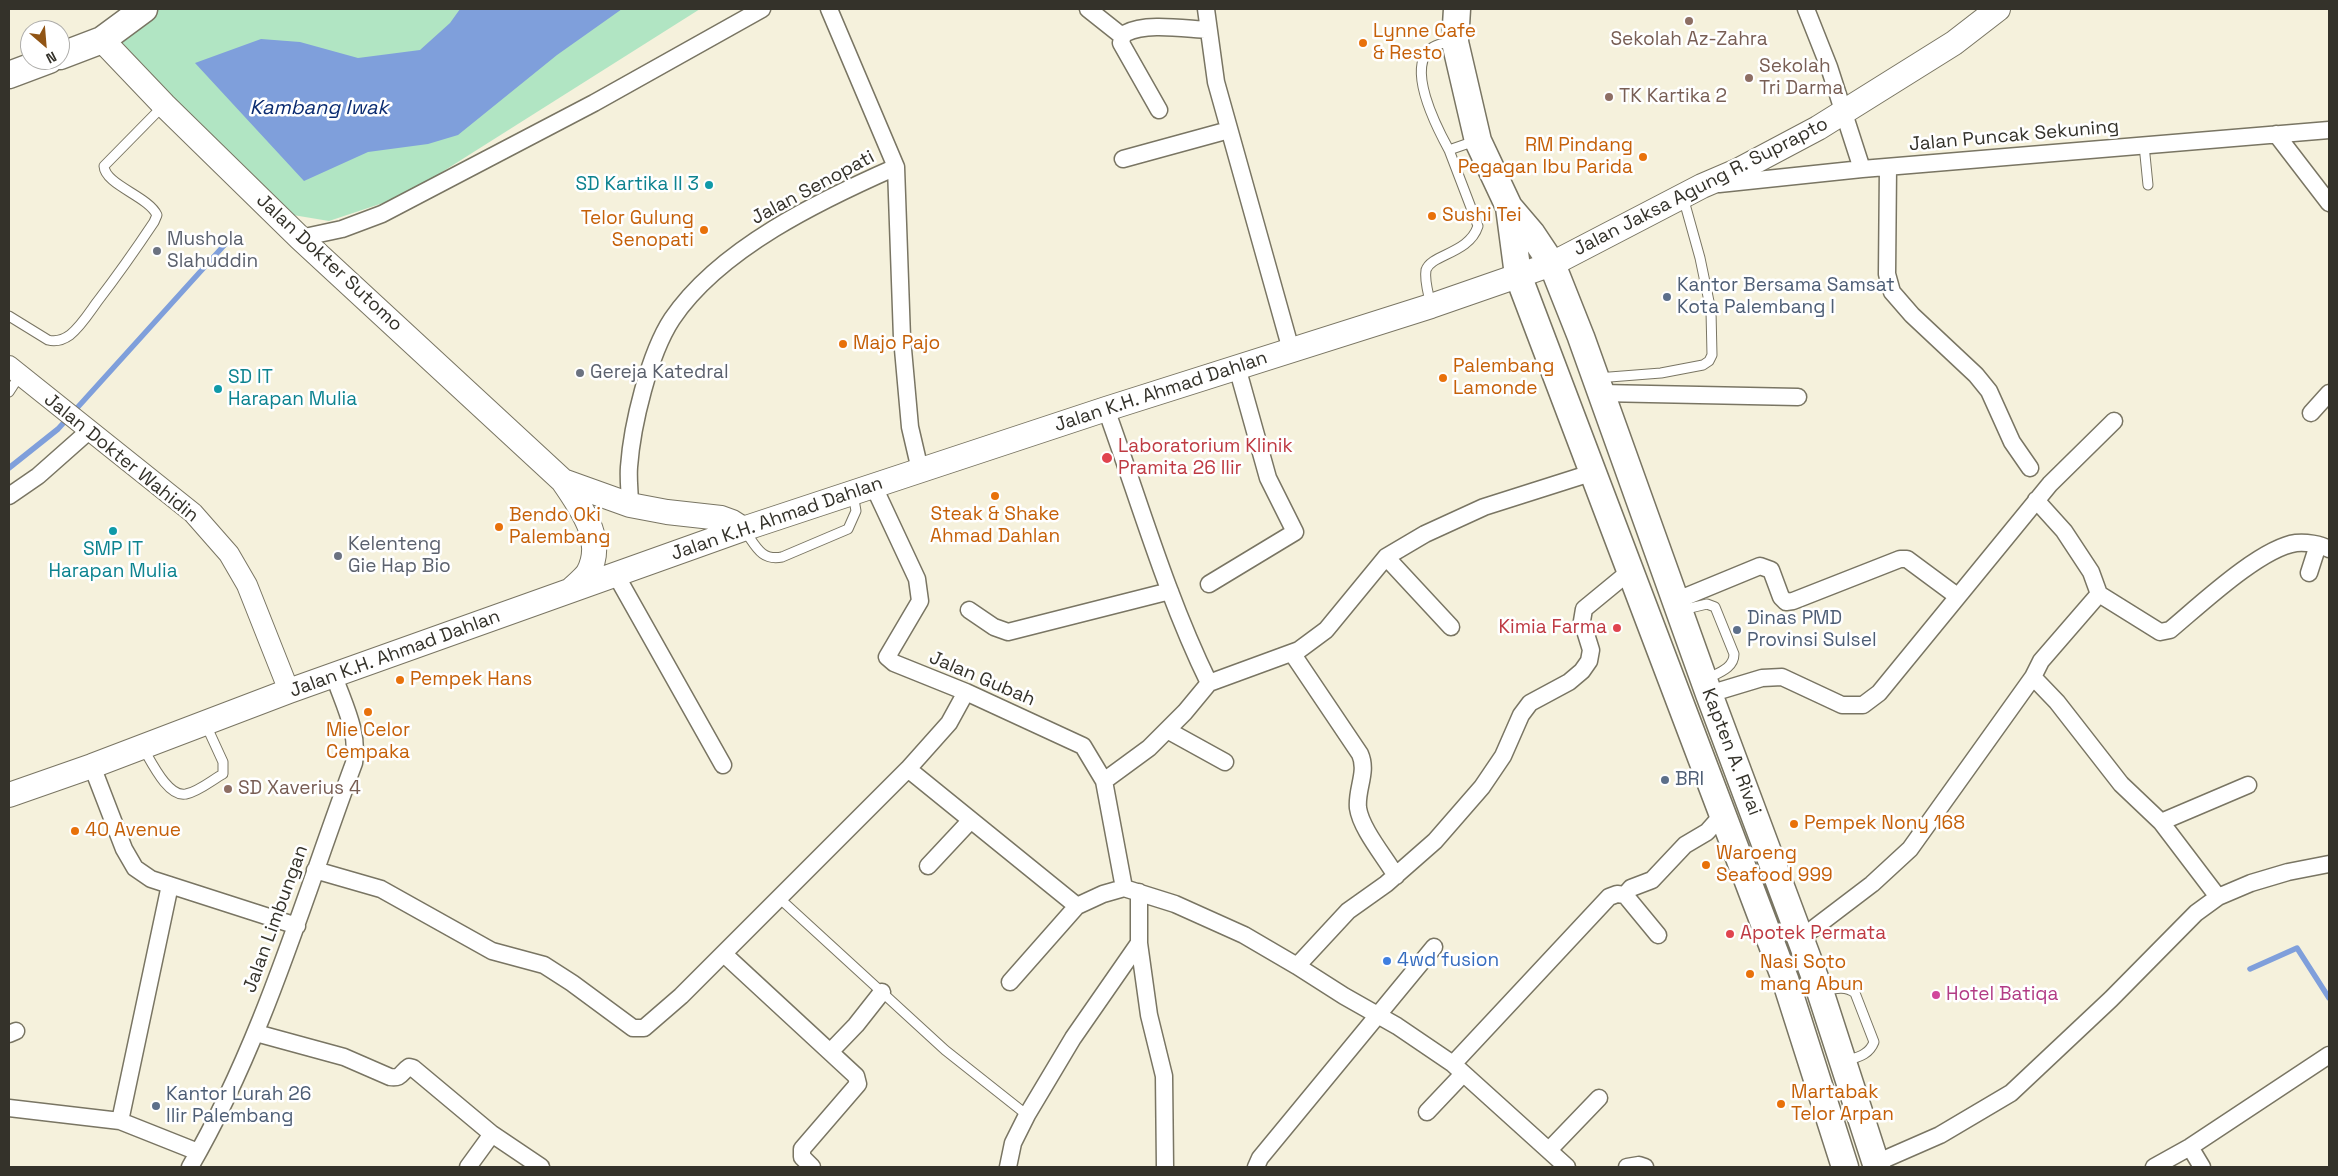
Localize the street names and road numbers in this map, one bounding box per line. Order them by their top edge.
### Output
street label: Jalan Jaksa Agung R. Suprapto [1570,113,1832,261]
street label: Jalan Puncak Sekuning [1908,115,2120,157]
street label: Jalan Senopati [748,146,878,230]
street label: Jalan Dokter Sutomo [251,189,407,337]
street label: Jalan K.H. Ahmad Dahlan [1052,347,1270,437]
street label: Jalan Dokter Wahidin [39,389,203,527]
street label: Jalan K.H. Ahmad Dahlan [668,472,886,566]
street label: Jalan K.H. Ahmad Dahlan [287,605,503,703]
street label: Jalan Gubah [926,646,1038,712]
street label: Kapten A. Rivai [1696,685,1766,819]
street label: Jalan Limbungan [239,842,313,996]

